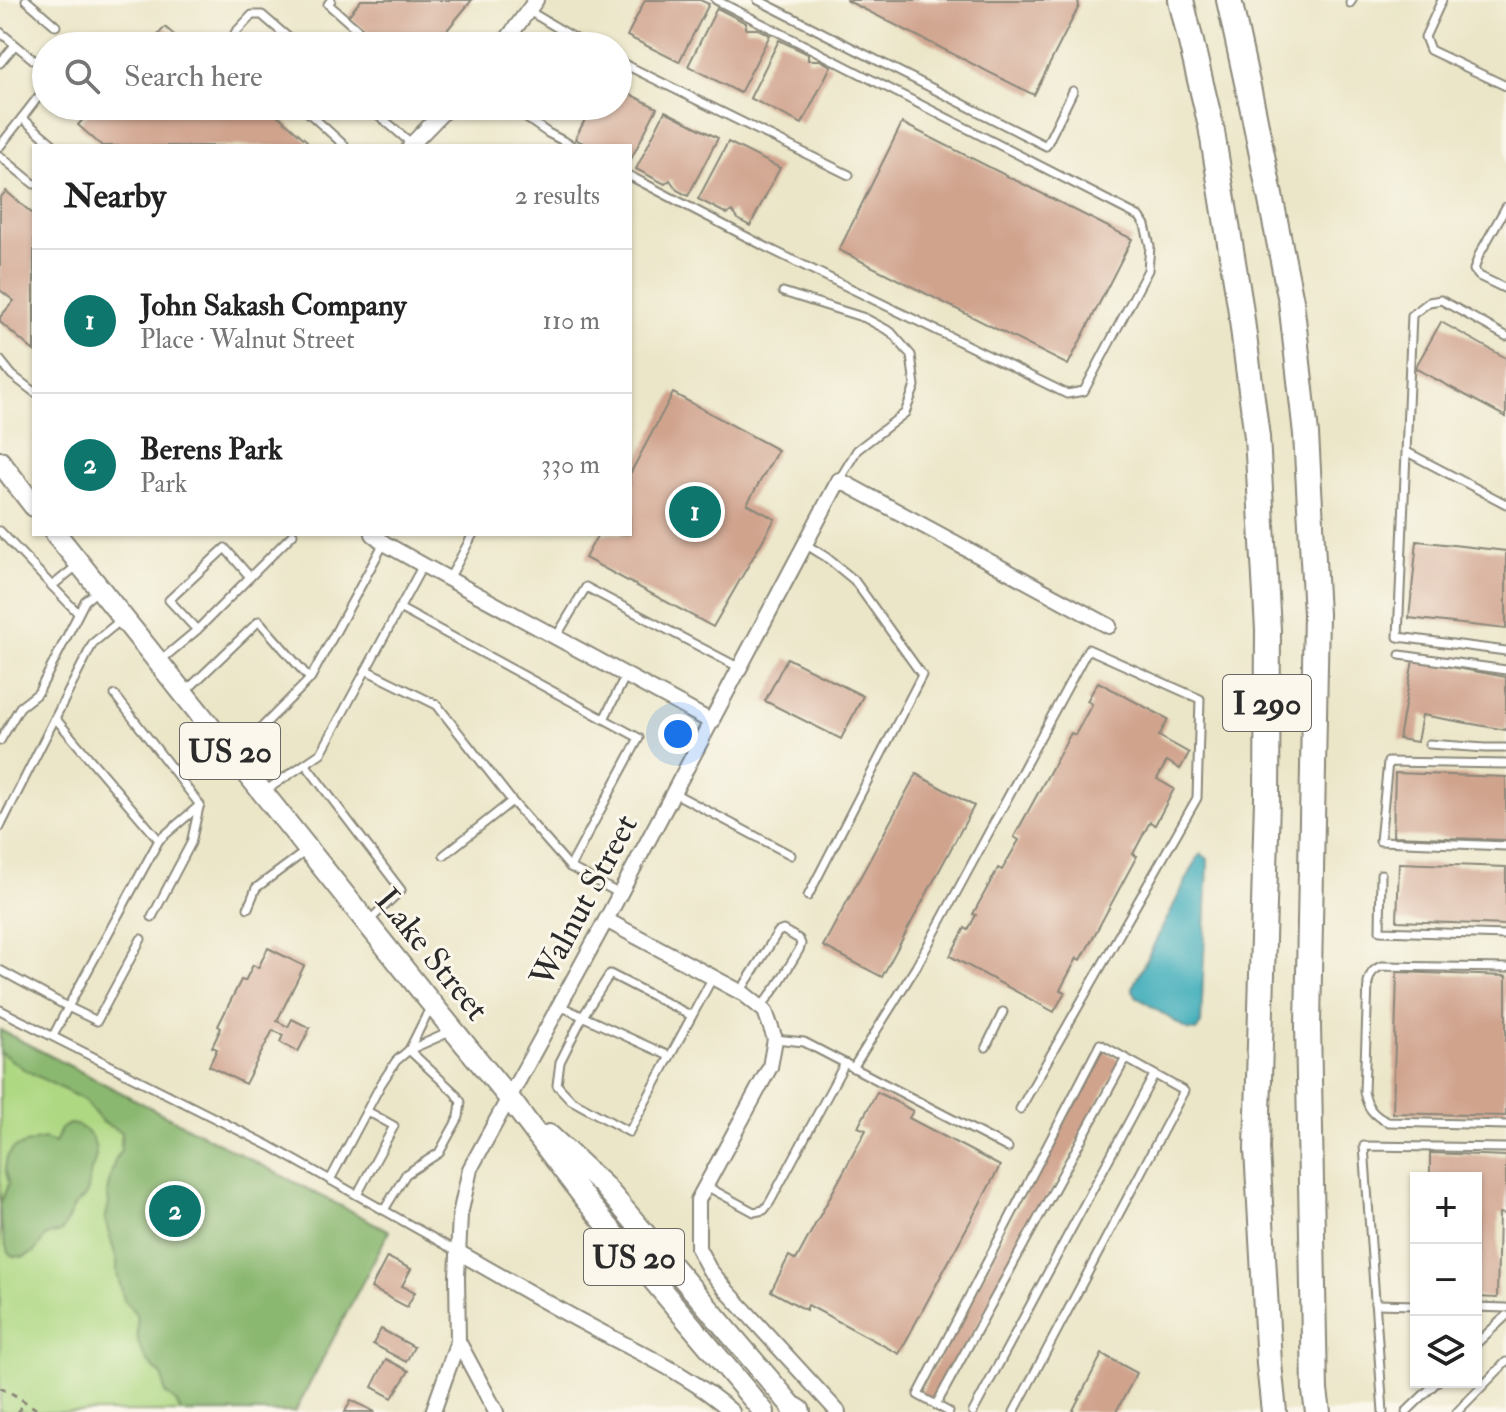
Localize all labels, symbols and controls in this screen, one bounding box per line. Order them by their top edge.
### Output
search box [32,32,632,120]
icon: search [60,54,104,98]
text: Search here [124,58,263,95]
text: Nearby [64,175,166,218]
text: 2 results [515,180,600,212]
text: John Sakash Company [140,287,407,324]
text: 1 [85,305,95,337]
text: 110 m [543,305,600,337]
text: Place · Walnut Street [140,324,355,356]
text: Berens Park [140,431,283,468]
text: 2 [83,449,97,481]
text: 330 m [541,449,600,481]
text: Park [140,468,187,500]
pin: 1 [669,482,721,542]
road number: I 290 [1223,675,1311,731]
your location [658,714,698,754]
road number: US 20 [180,723,280,779]
street label: Walnut Street [520,807,648,995]
street label: Lake Street [366,880,498,1030]
map controls [1410,1172,1482,1388]
button: + [1410,1172,1482,1244]
pin: 2 [149,1181,201,1241]
road number: US 20 [584,1229,684,1285]
button: − [1410,1244,1482,1316]
button: layers [1410,1316,1482,1388]

